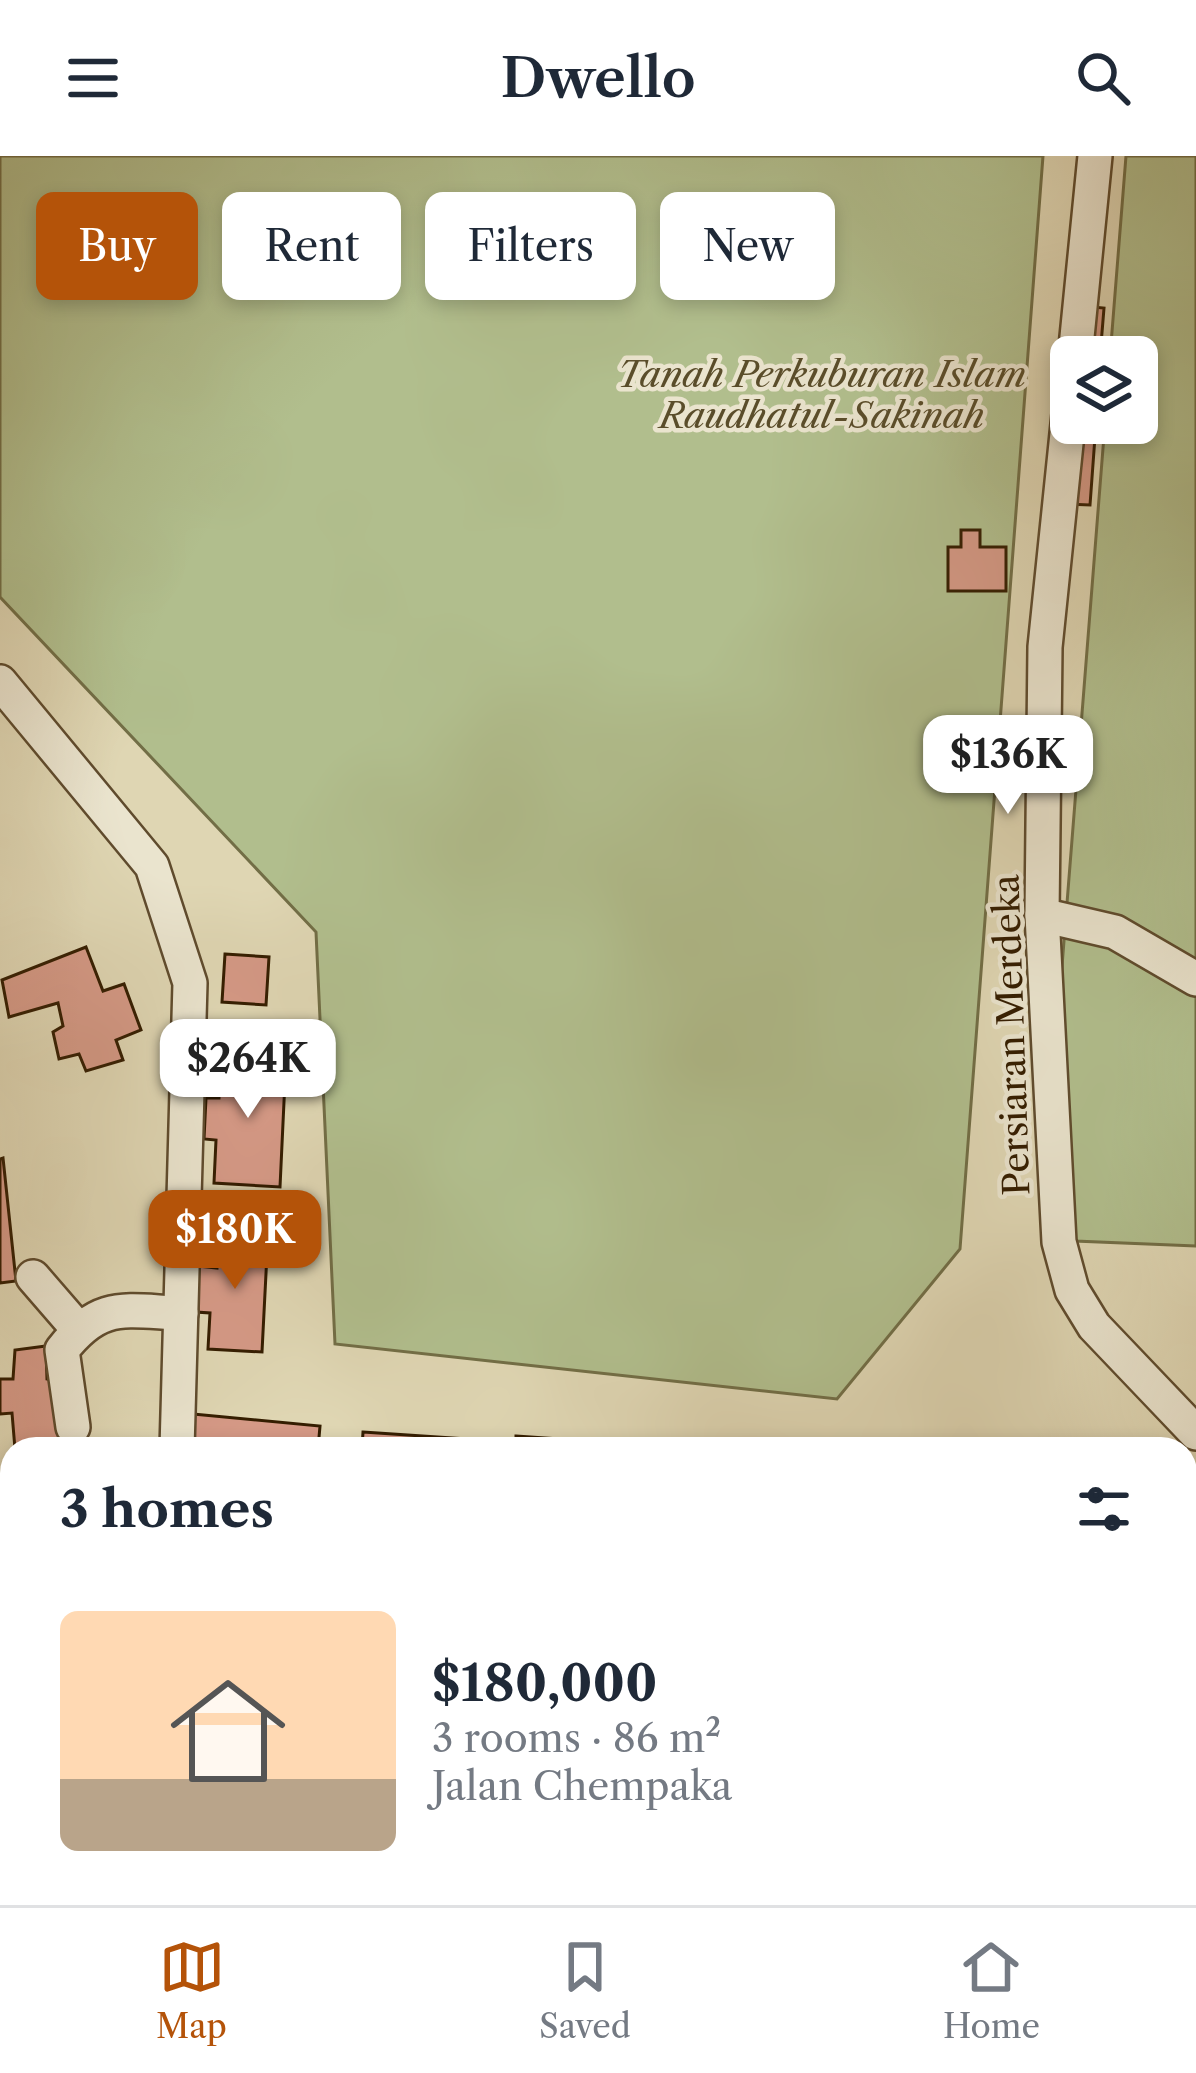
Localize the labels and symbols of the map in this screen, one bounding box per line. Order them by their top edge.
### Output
park label: Tanah Perkuburan Islam Raudhatul-Sakinah [617,352,1027,437]
pin: $136K [924,715,1092,817]
street label: Persiaran Merdeka [983,874,1039,1196]
pin: $264K [164,1019,332,1121]
pin: $180K [151,1190,319,1292]

